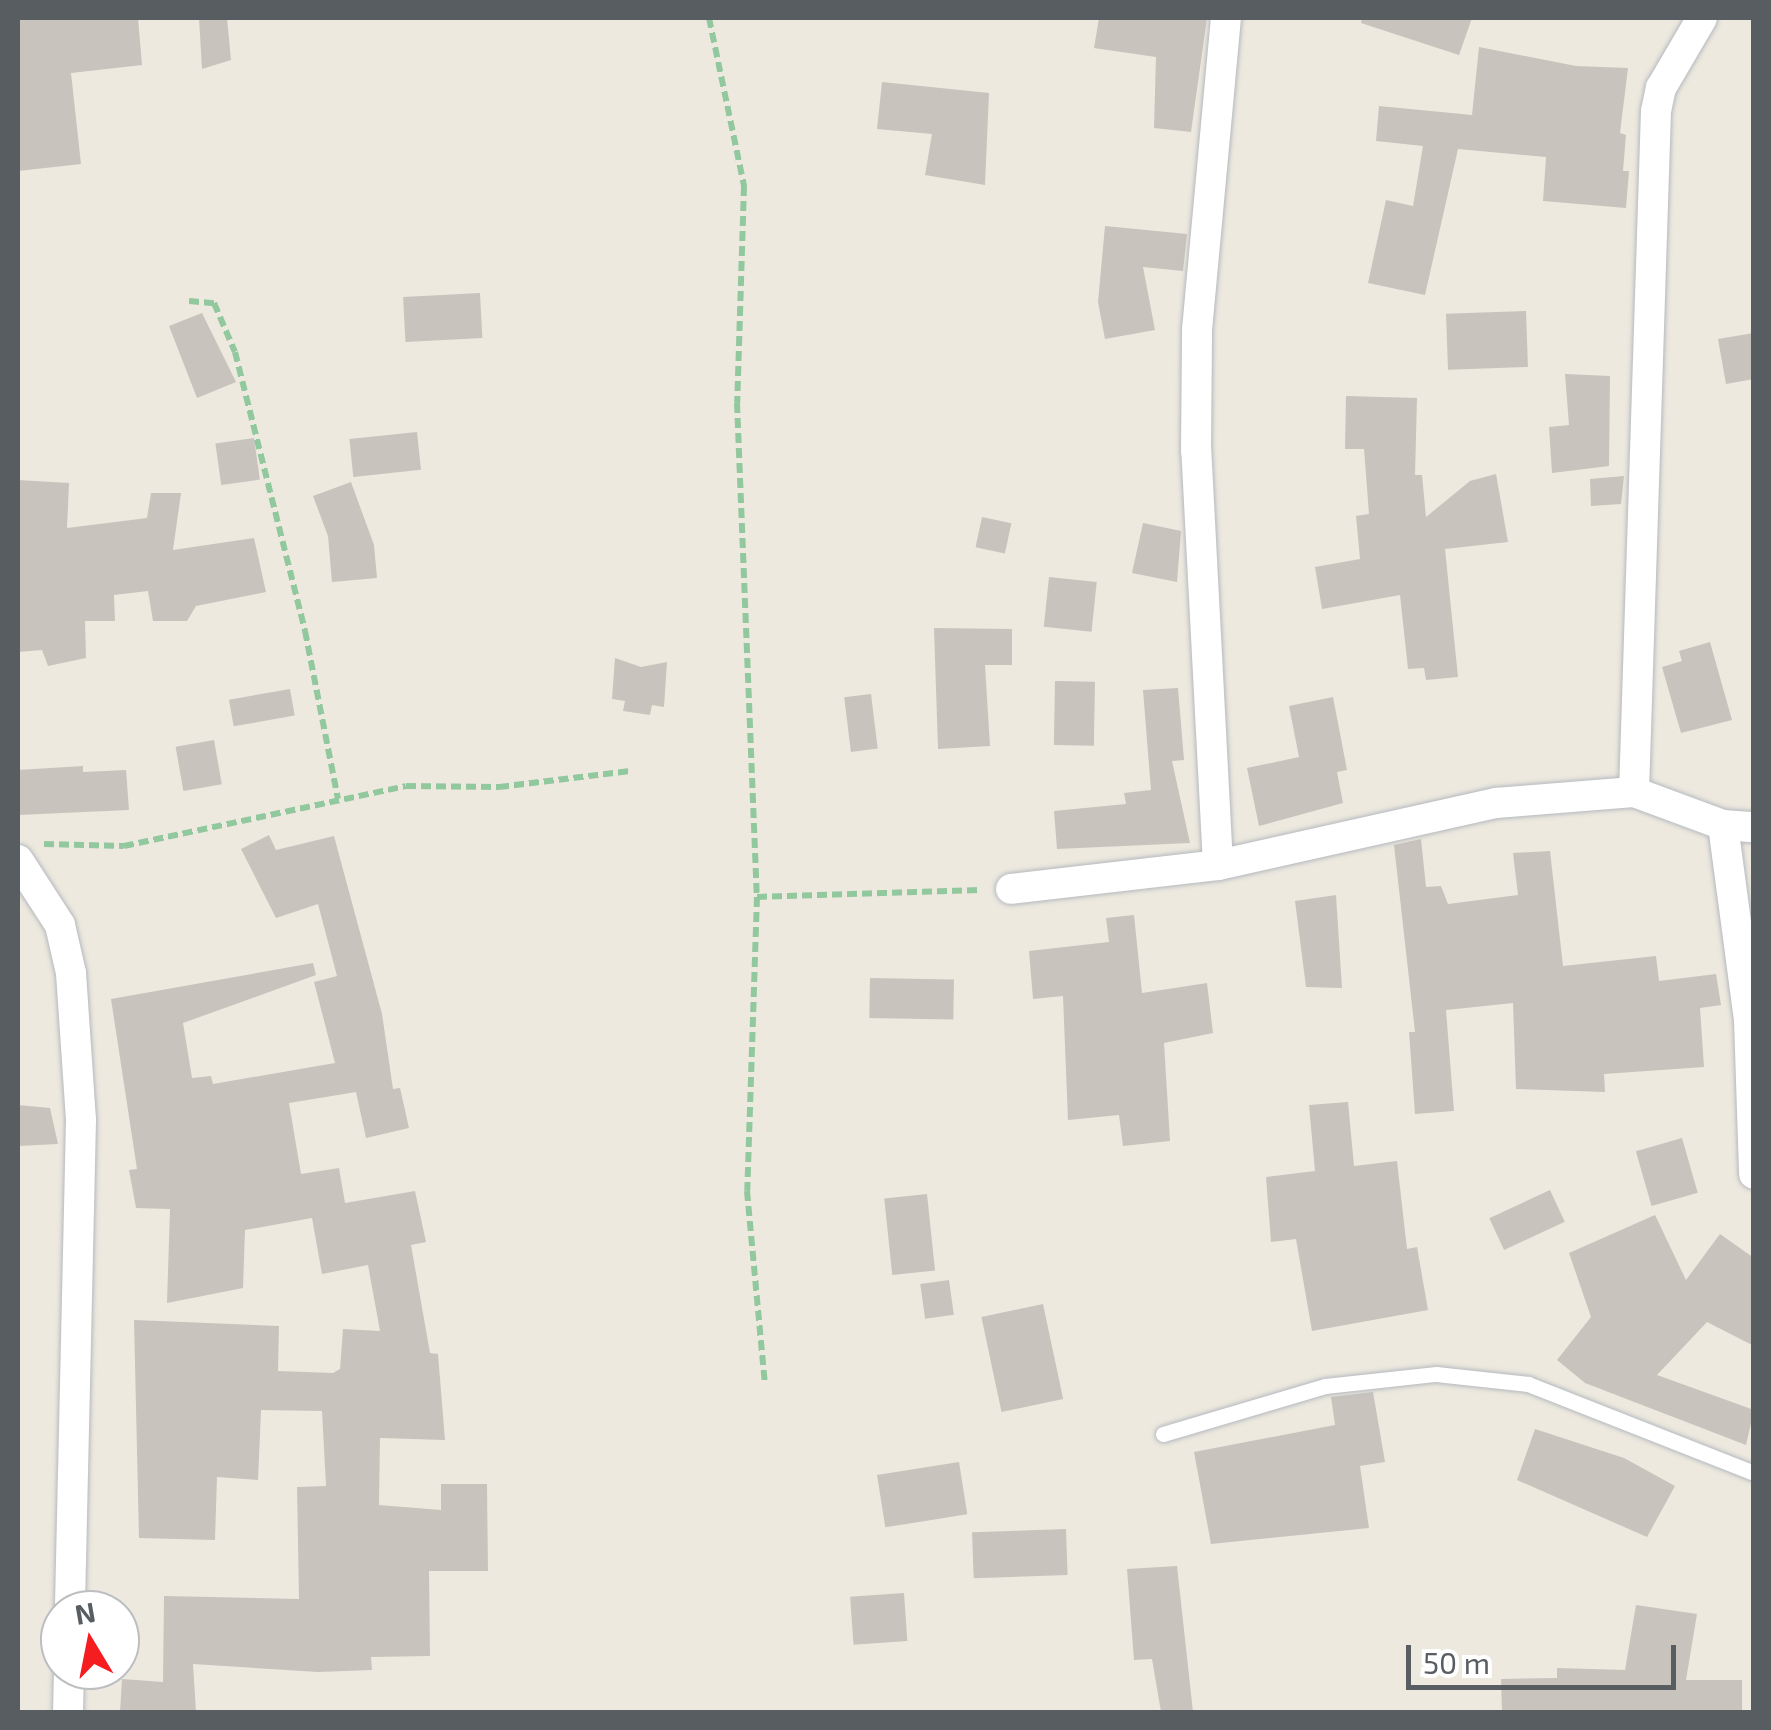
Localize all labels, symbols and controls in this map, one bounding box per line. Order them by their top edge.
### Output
north arrow [40,1590,140,1690]
text: N [72,1594,98,1631]
scale bar [1411,1625,1681,1687]
text: 50 m [1423,1644,1490,1680]

